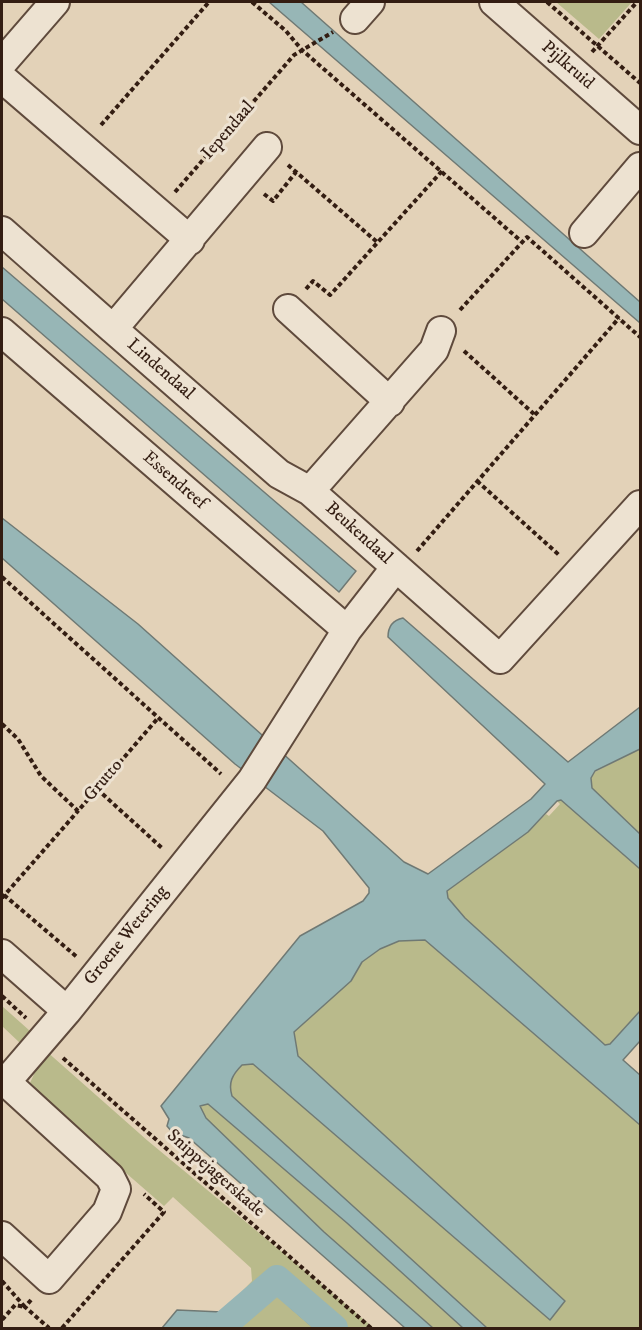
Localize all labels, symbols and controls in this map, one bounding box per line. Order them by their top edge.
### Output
street label: Pijlkruid [536,37,598,95]
street label: Iependaal [198,97,260,165]
street label: Lindendaal [122,335,198,405]
street label: Essendreef [138,447,210,515]
street label: Beukendaal [320,498,396,570]
street label: Grutto [80,756,128,806]
street label: Groene Wetering [80,882,174,990]
street label: Snippejagerskade [162,1126,268,1222]

